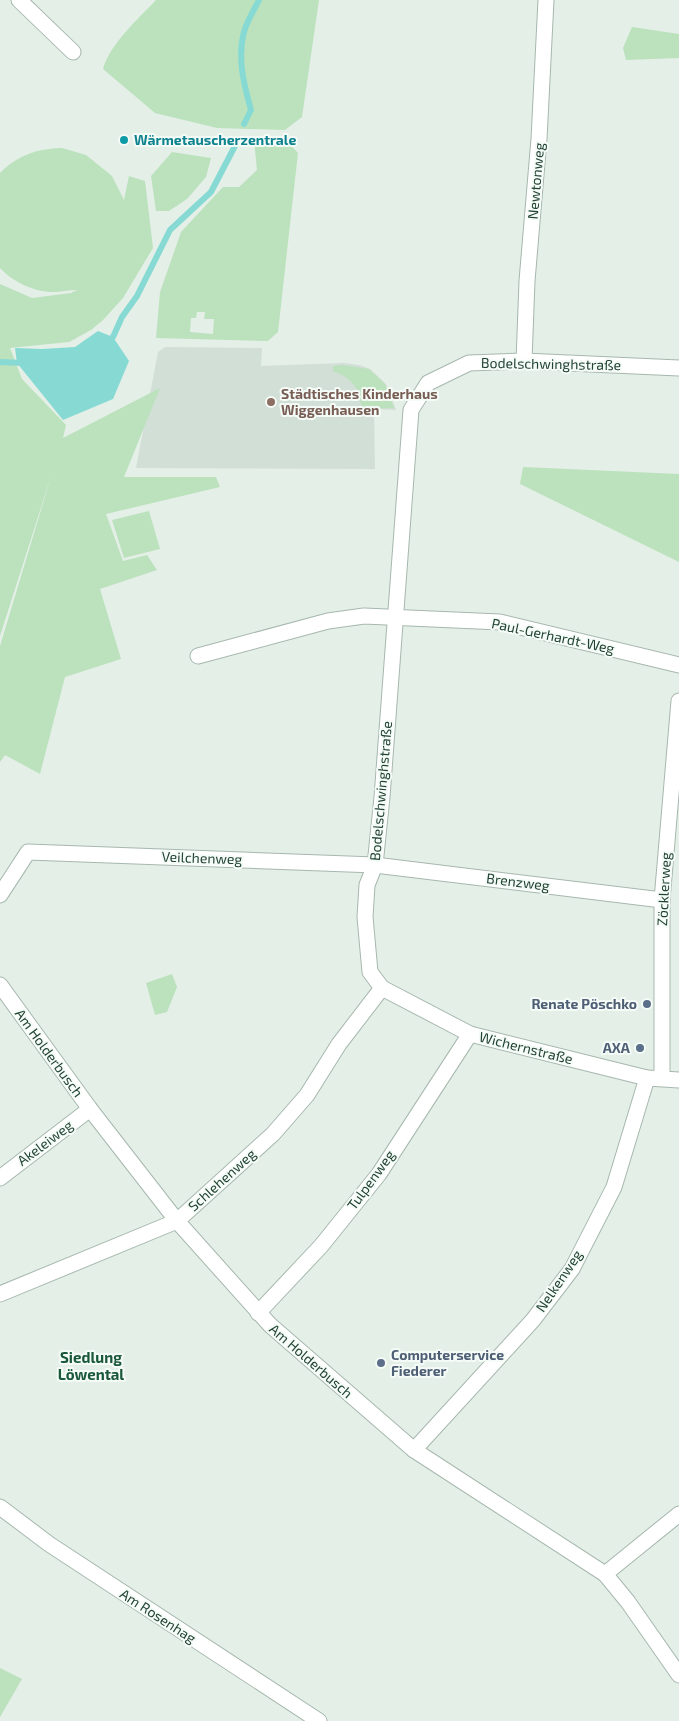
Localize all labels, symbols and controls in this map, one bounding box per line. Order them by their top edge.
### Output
place label: Wärmetauscherzentrale [134,131,296,148]
marker: Wärmetauscherzentrale [118,134,130,146]
street label: Newtonweg [524,142,547,220]
street label: Bodelschwinghstraße [481,354,621,373]
place label: Städtisches Kinderhaus Wiggenhausen [281,385,438,418]
marker: Städtisches Kinderhaus Wiggenhausen [265,396,277,408]
street label: Paul-Gerhardt-Weg [490,614,616,657]
street label: Bodelschwinghstraße [366,720,395,862]
street label: Veilchenweg [161,848,243,867]
street label: Zöcklerweg [653,851,674,926]
street label: Brenzweg [485,869,551,894]
place label: Renate Pöschko [531,995,637,1012]
marker: Renate Pöschko [641,998,653,1010]
street label: Am Holderbusch [12,1005,87,1100]
street label: Wichernstraße [478,1028,575,1067]
place label: AXA [603,1039,631,1056]
marker: AXA [634,1042,646,1054]
street label: Akeleiweg [14,1116,76,1169]
street label: Schlehenweg [184,1145,259,1214]
street label: Tulpenweg [343,1146,398,1213]
street label: Nelkenweg [532,1246,586,1315]
street label: Am Holderbusch [266,1320,356,1401]
place label: Computerservice Fiederer [391,1346,504,1379]
district label: Siedlung Löwental [58,1348,124,1383]
marker: Computerservice Fiederer [375,1357,387,1369]
street label: Am Rosenhag [117,1585,200,1647]

